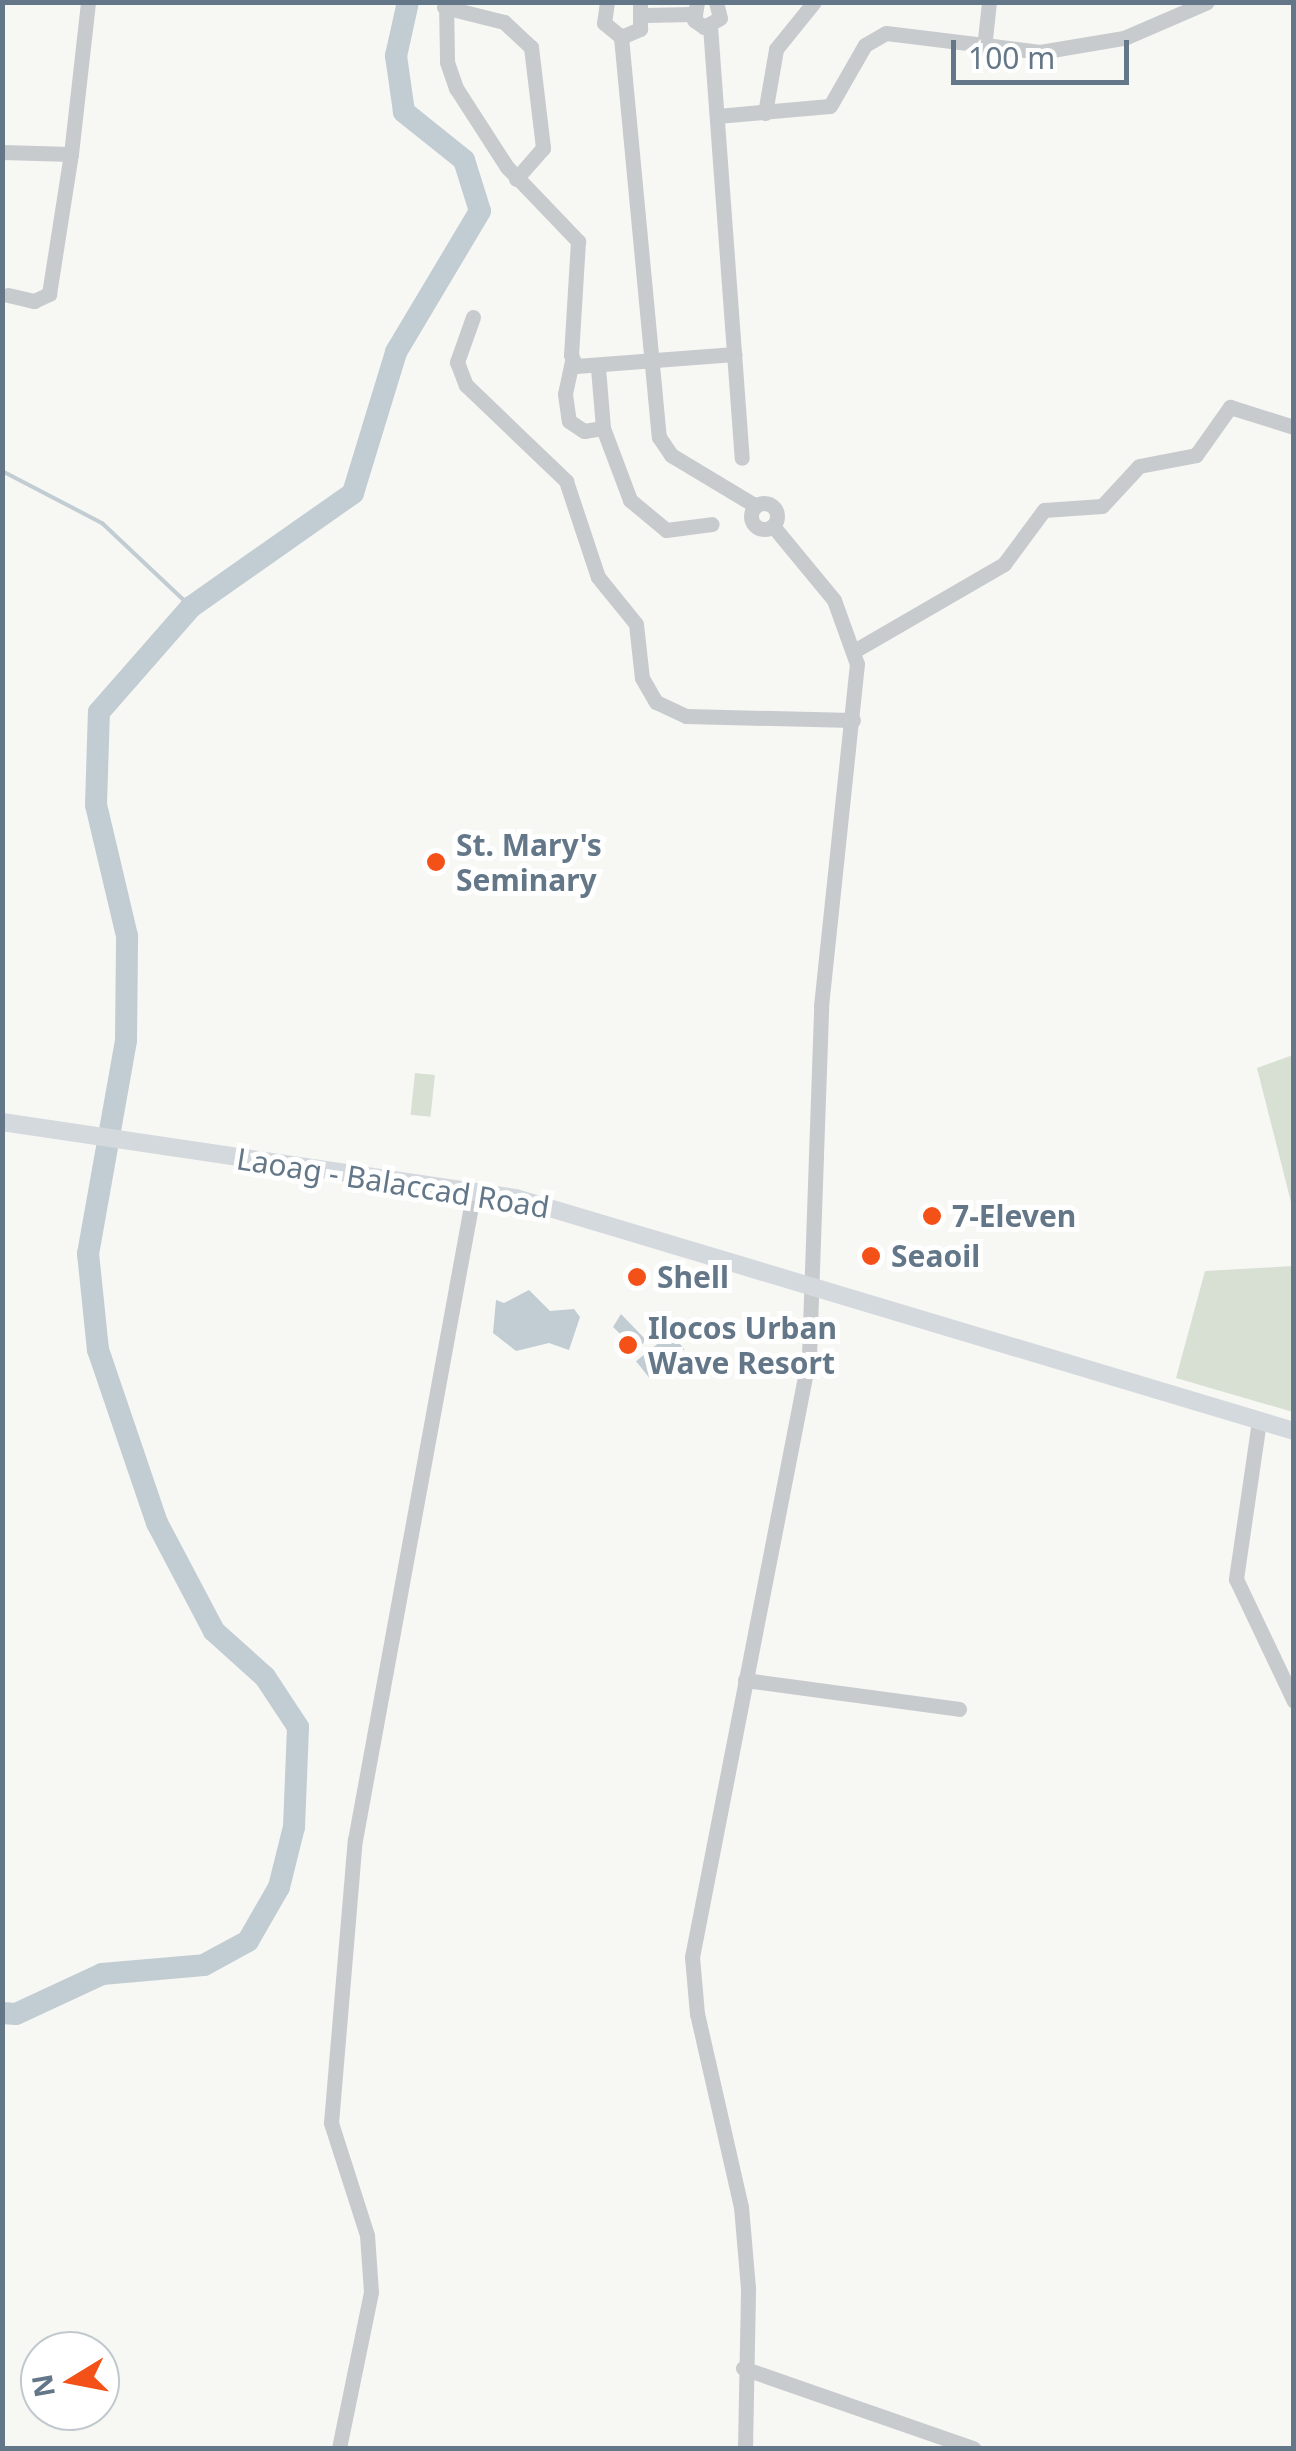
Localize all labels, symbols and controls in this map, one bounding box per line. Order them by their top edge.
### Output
scale bar [956,20,1134,82]
text: 100 m [968,37,1055,78]
place label: St. Mary's Seminary [456,827,602,898]
marker: St. Mary's Seminary [425,851,447,873]
street label: Laoag - Balaccad Road [234,1140,552,1226]
place label: 7-Eleven [952,1198,1076,1234]
marker: 7-Eleven [921,1205,943,1227]
place label: Seaoil [891,1238,980,1274]
marker: Seaoil [860,1245,882,1267]
place label: Shell [657,1259,729,1295]
marker: Shell [626,1266,648,1288]
place label: Ilocos Urban Wave Resort [648,1310,837,1380]
marker: Ilocos Urban Wave Resort [617,1334,639,1356]
north arrow [20,2331,120,2431]
text: N [22,2371,63,2400]

